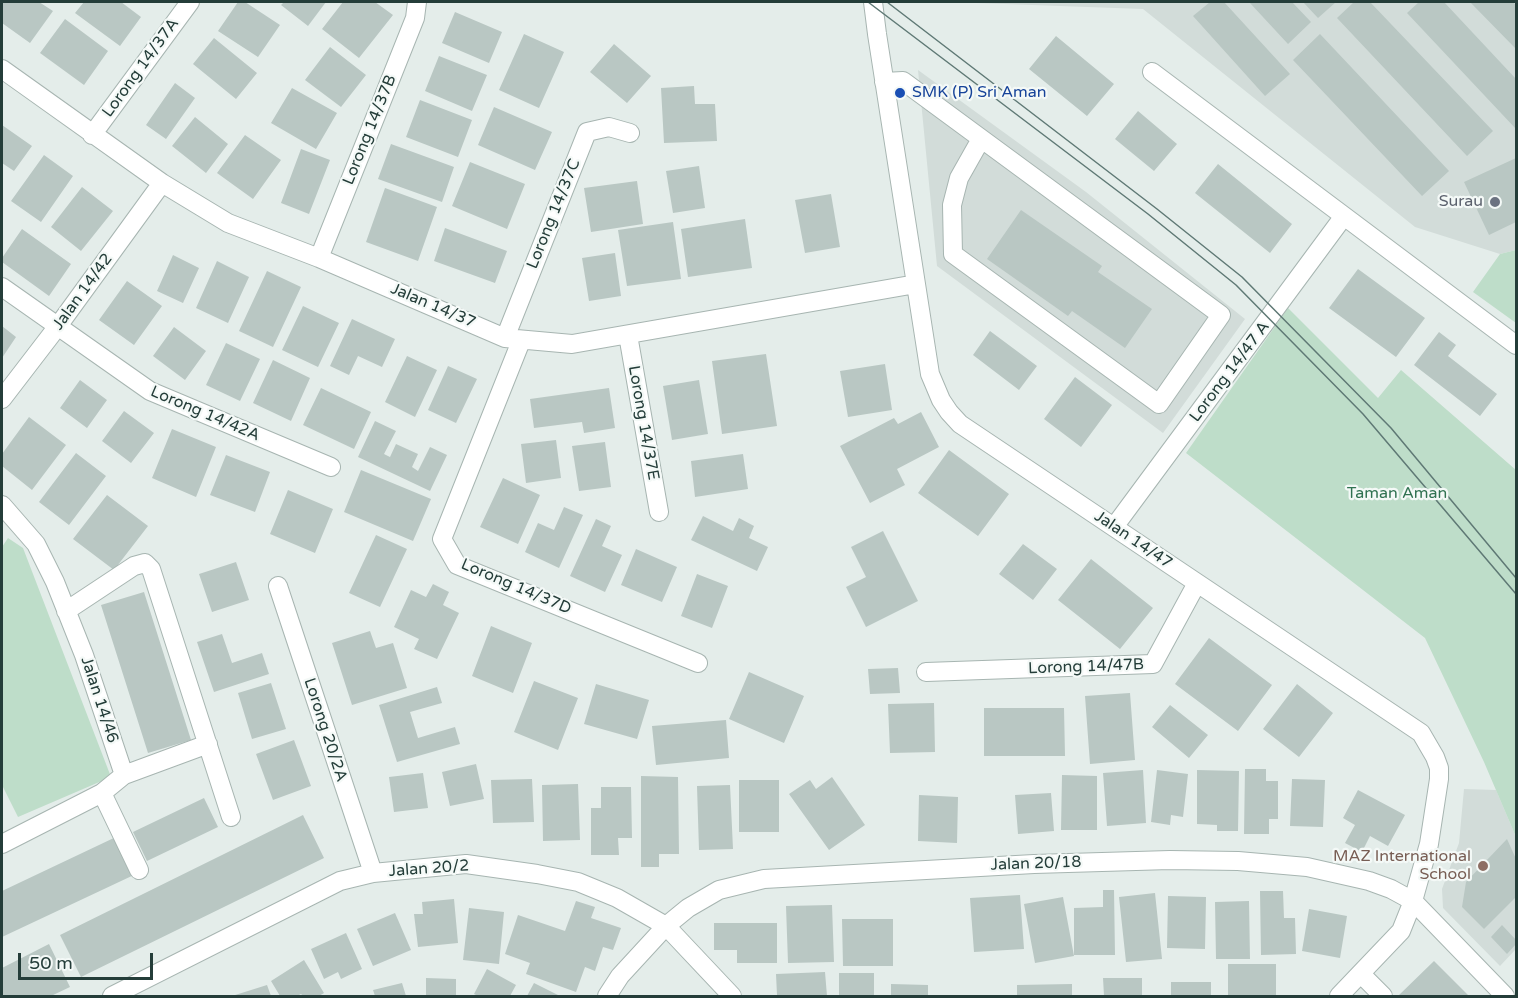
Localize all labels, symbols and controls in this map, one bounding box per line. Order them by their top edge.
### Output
street label: Lorong 14/37A [99,15,183,121]
street label: Lorong 14/37B [339,72,401,188]
place label: SMK (P) Sri Aman [912,83,1046,103]
marker: SMK (P) Sri Aman [893,86,907,100]
street label: Lorong 14/37C [523,156,585,272]
place label: Surau [1439,192,1483,212]
marker: Surau [1488,195,1502,209]
street label: Jalan 14/42 [49,250,117,334]
street label: Jalan 14/37 [388,279,478,333]
street label: Lorong 14/47 A [1186,318,1274,426]
street label: Lorong 14/37E [623,364,663,482]
street label: Lorong 14/42A [147,382,263,446]
park label: Taman Aman [1347,484,1447,504]
street label: Jalan 14/47 [1090,507,1176,573]
street label: Lorong 14/37D [458,555,574,619]
street label: Jalan 14/46 [76,654,122,746]
street label: Lorong 14/47B [1028,655,1144,679]
street label: Lorong 20/2A [299,676,351,784]
place label: MAZ International School [1333,847,1471,885]
street label: Jalan 20/18 [990,853,1082,875]
street label: Jalan 20/2 [388,857,470,881]
marker: MAZ International School [1476,859,1490,873]
scale bar [21,941,156,979]
text: 50 m [29,952,73,974]

